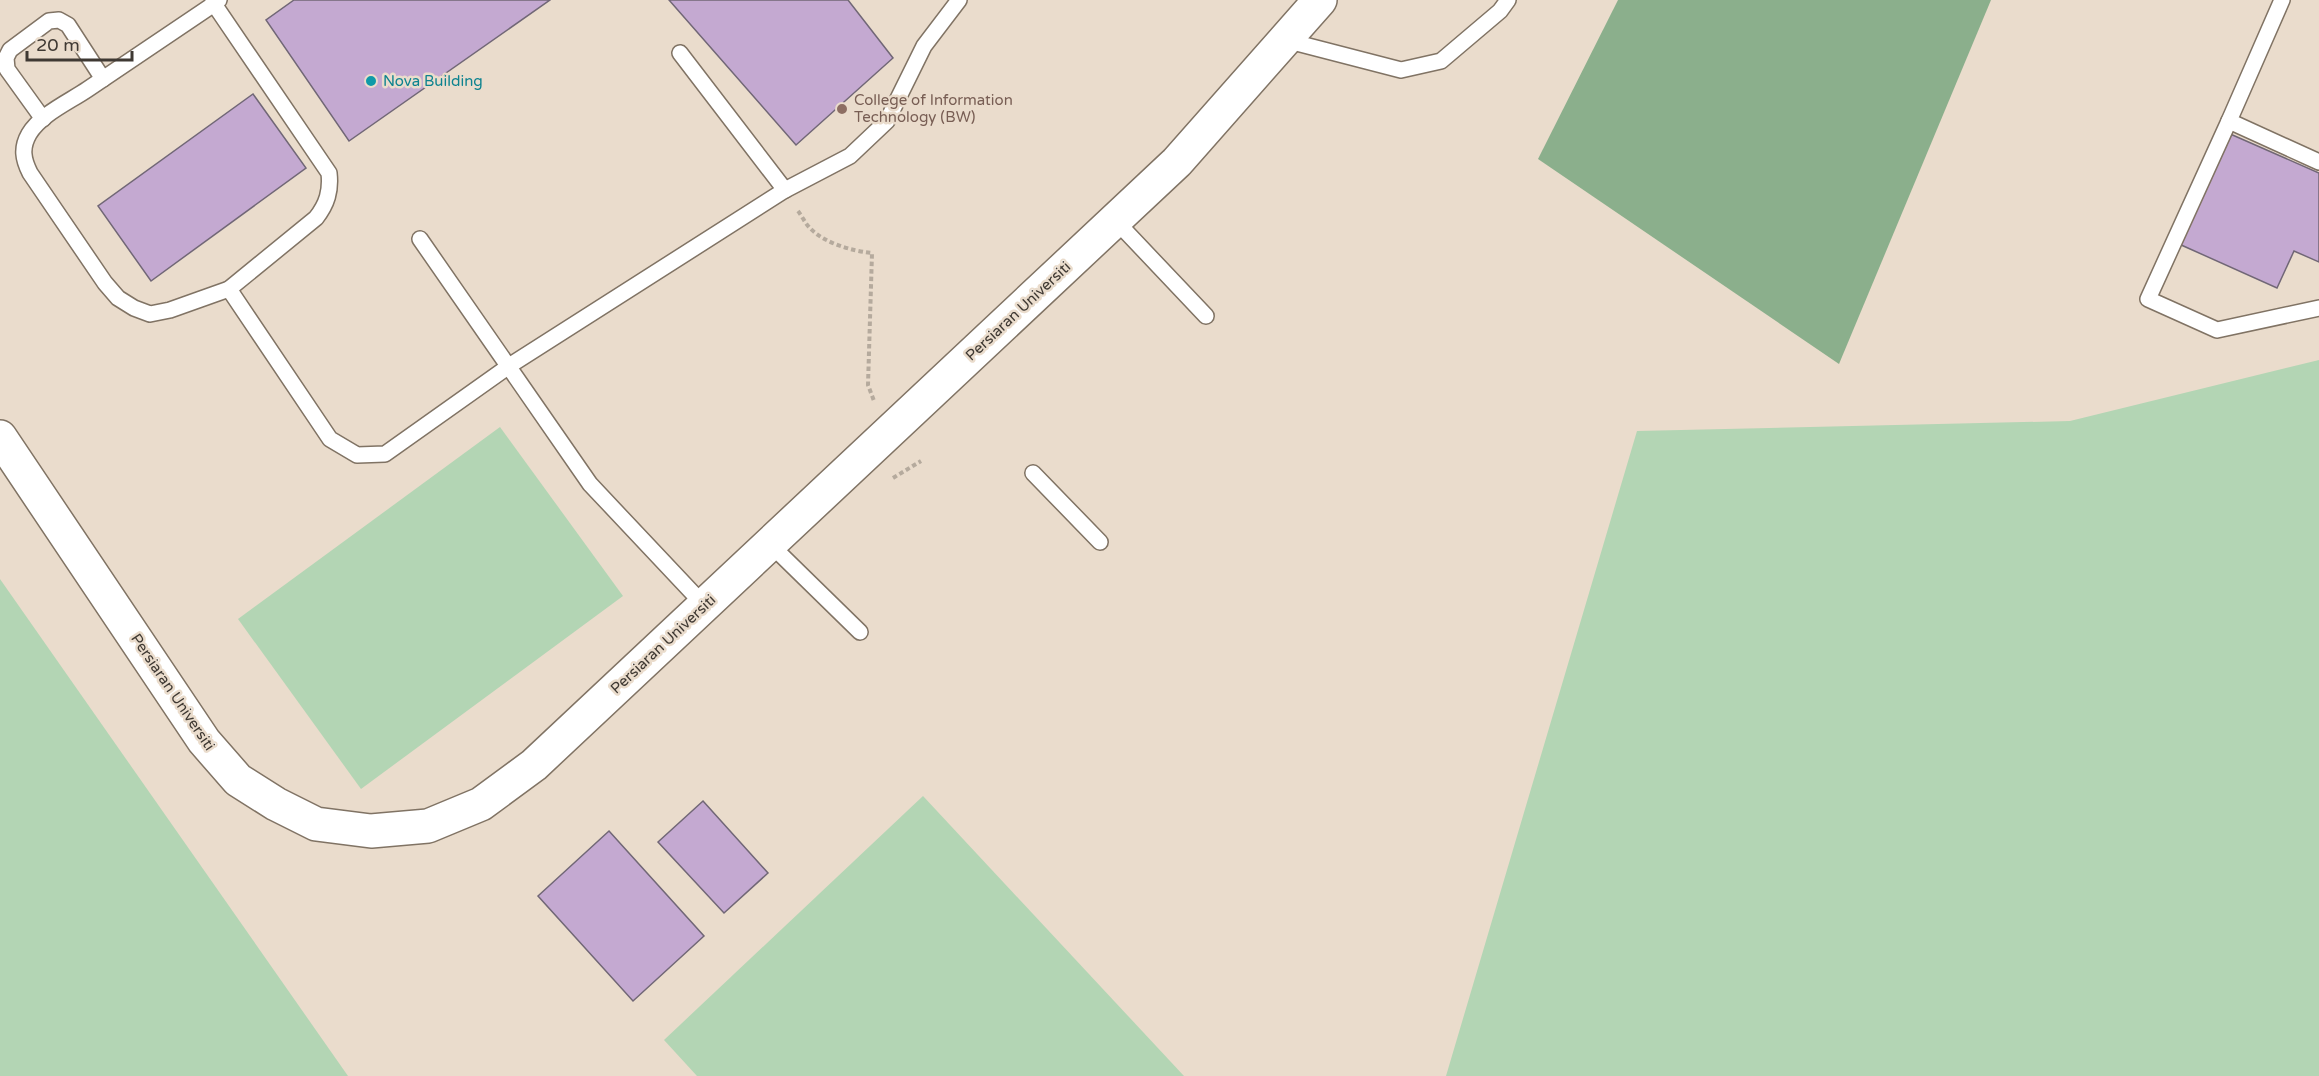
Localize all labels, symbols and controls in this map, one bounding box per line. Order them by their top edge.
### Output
scale bar [27,24,132,62]
text: 20 m [36,34,80,56]
place label: Nova Building [383,72,483,90]
marker: Nova Building [364,74,378,88]
place label: College of Information Technology (BW) [854,91,1013,126]
marker: College of Information Technology (BW) [835,102,849,116]
street label: Persiaran Universiti [962,258,1074,364]
street label: Persiaran Universiti [607,591,719,697]
street label: Persiaran Universiti [127,630,219,754]

